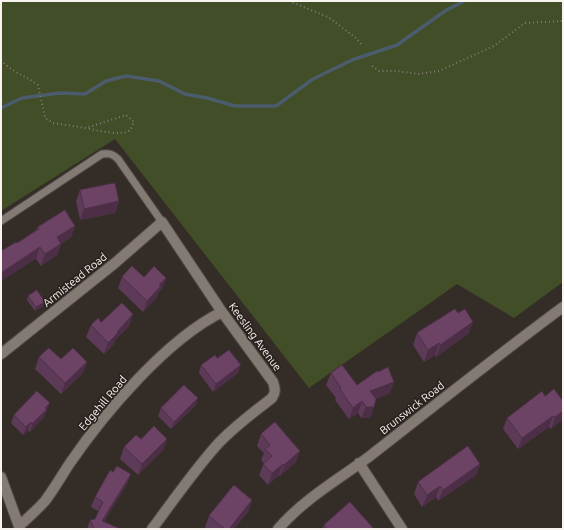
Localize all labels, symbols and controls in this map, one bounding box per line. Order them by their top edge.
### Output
street label: Armistead Road [40,250,110,310]
street label: Keesling Avenue [226,300,284,374]
street label: Edgehill Road [76,373,130,433]
street label: Brunswick Road [377,379,447,437]

